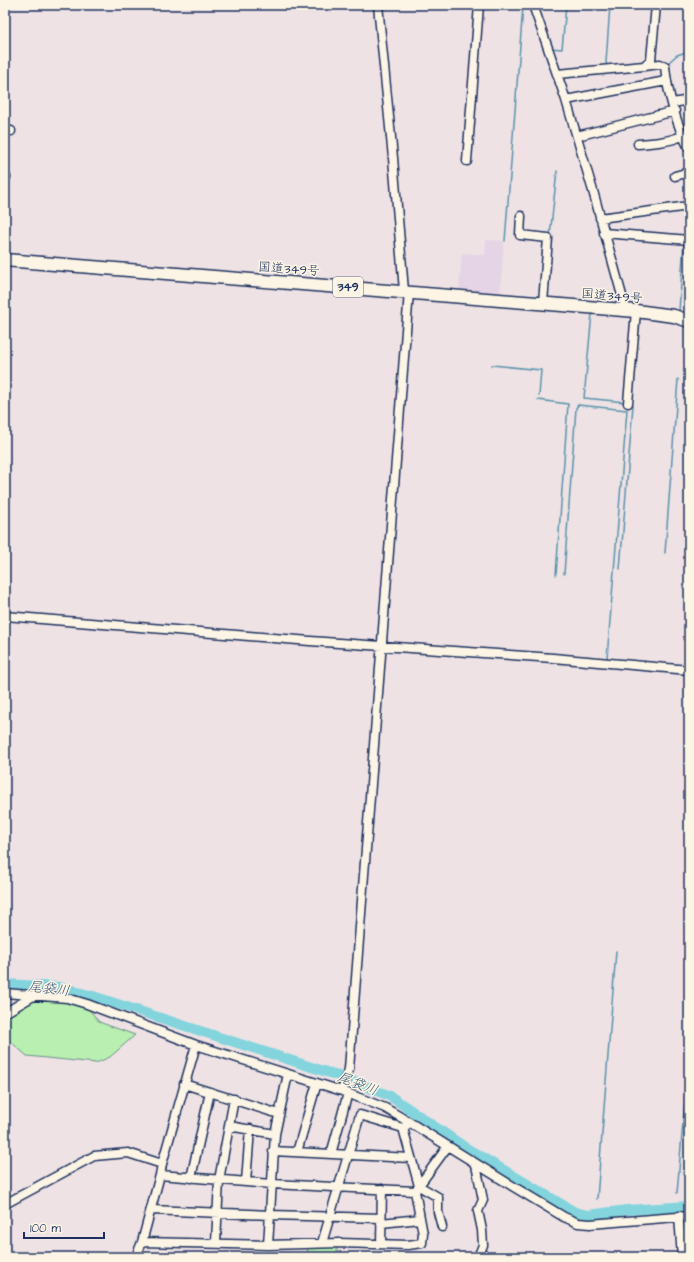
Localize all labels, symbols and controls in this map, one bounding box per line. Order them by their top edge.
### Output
street label: 国道349号 [257,258,320,280]
road number: 349 [333,277,363,297]
street label: 国道349号 [580,284,644,308]
water label: 尾袋川 [27,977,71,1001]
water label: 尾袋川 [334,1067,381,1101]
scale bar [24,1214,104,1240]
text: 100 m [30,1220,61,1237]

